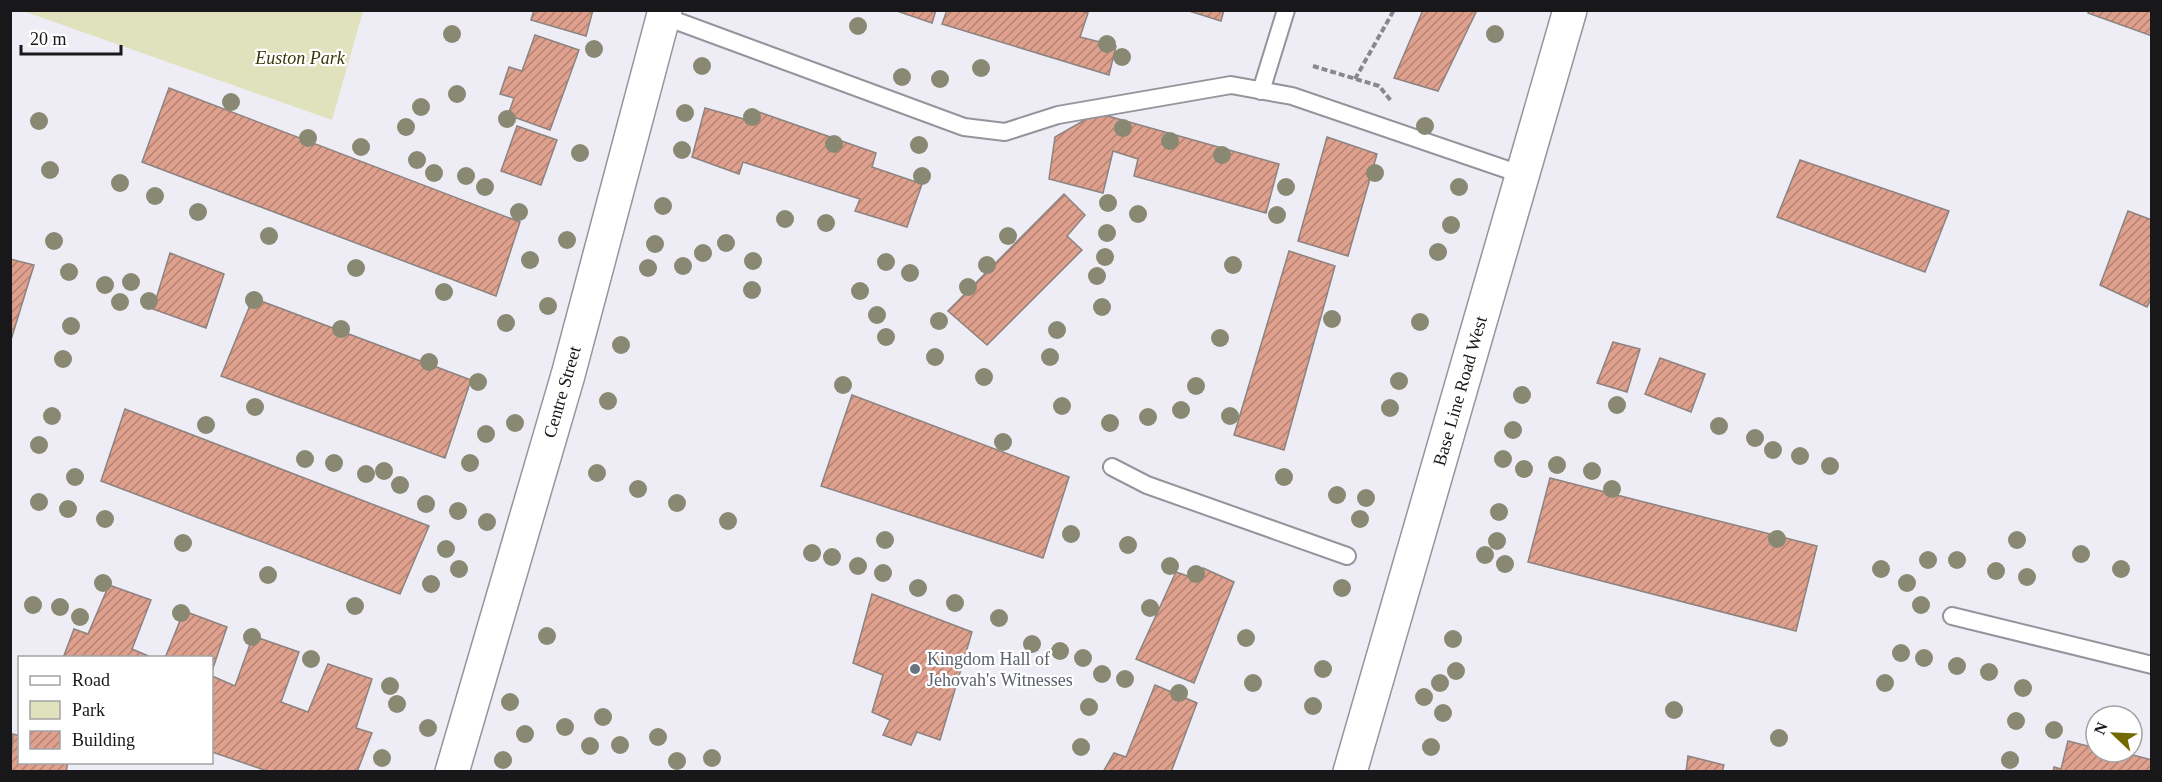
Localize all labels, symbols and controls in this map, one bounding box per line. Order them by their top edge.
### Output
scale bar [21,18,122,56]
text: 20 m [30,29,67,49]
park label: Euston Park [254,48,346,68]
street label: Base Line Road West [1429,314,1491,468]
street label: Centre Street [539,344,585,440]
place label: Kingdom Hall of Jehovah's Witnesses [927,649,1073,690]
legend [18,656,213,764]
marker: Kingdom Hall of Jehovah's Witnesses [908,662,922,676]
text: Road [72,670,110,690]
text: Park [72,700,105,720]
north arrow [2084,704,2144,764]
text: N [2091,719,2111,737]
text: Building [72,730,135,750]

